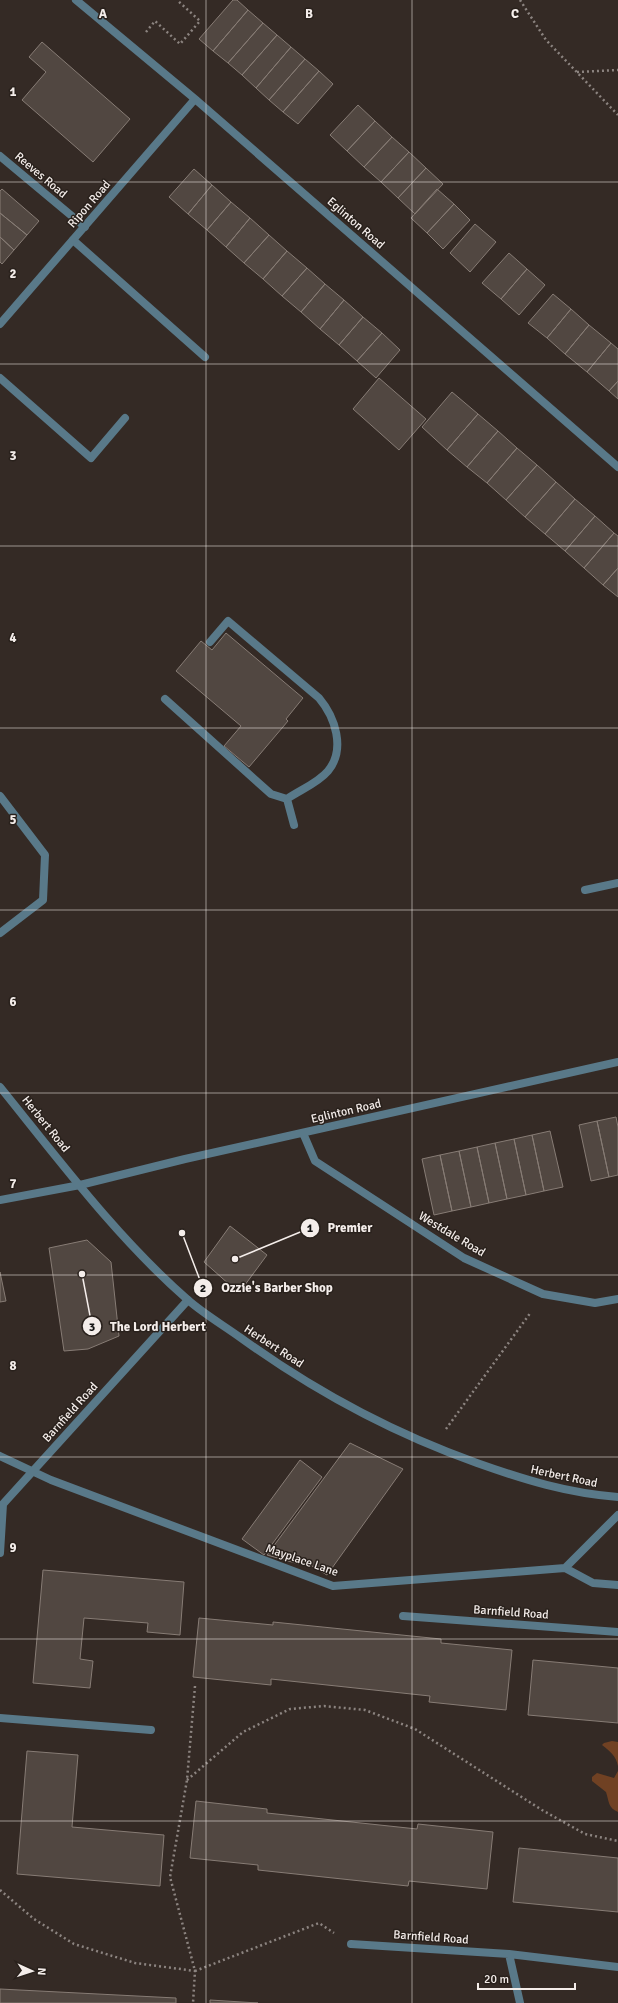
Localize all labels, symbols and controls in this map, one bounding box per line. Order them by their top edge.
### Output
text: A [99,6,108,22]
text: B [305,6,313,22]
text: C [511,6,519,22]
text: 1 [9,84,17,100]
street label: Reeves Road [11,149,70,202]
street label: Ripon Road [65,178,114,231]
street label: Eglinton Road [324,194,388,252]
text: 2 [9,266,17,282]
text: 3 [9,448,17,464]
text: 4 [9,630,17,646]
text: 5 [9,812,17,828]
text: 6 [9,994,17,1010]
street label: Herbert Road [18,1093,73,1155]
street label: Eglinton Road [310,1096,383,1127]
text: 7 [9,1176,17,1192]
street label: Westdale Road [416,1209,488,1260]
callout: Premier [300,1215,380,1240]
text: Premier [328,1220,373,1236]
text: 1 [307,1221,314,1236]
callout: Ozzie's Barber Shop [193,1275,340,1300]
text: Ozzie's Barber Shop [221,1280,333,1296]
text: 2 [200,1281,206,1296]
callout: The Lord Herbert [82,1314,214,1339]
text: The Lord Herbert [110,1319,206,1335]
text: 3 [89,1320,95,1335]
street label: Herbert Road [241,1322,306,1371]
text: 8 [9,1358,17,1374]
street label: Barnfield Road [40,1379,101,1445]
street label: Herbert Road [529,1462,599,1491]
text: 9 [9,1540,17,1556]
street label: Mayplace Lane [263,1541,340,1580]
street label: Barnfield Road [473,1602,549,1623]
street label: Barnfield Road [393,1927,469,1948]
north arrow [12,1951,52,1991]
scale bar [478,1965,575,1991]
text: N [35,1967,48,1976]
text: 20 m [484,1972,509,1987]

